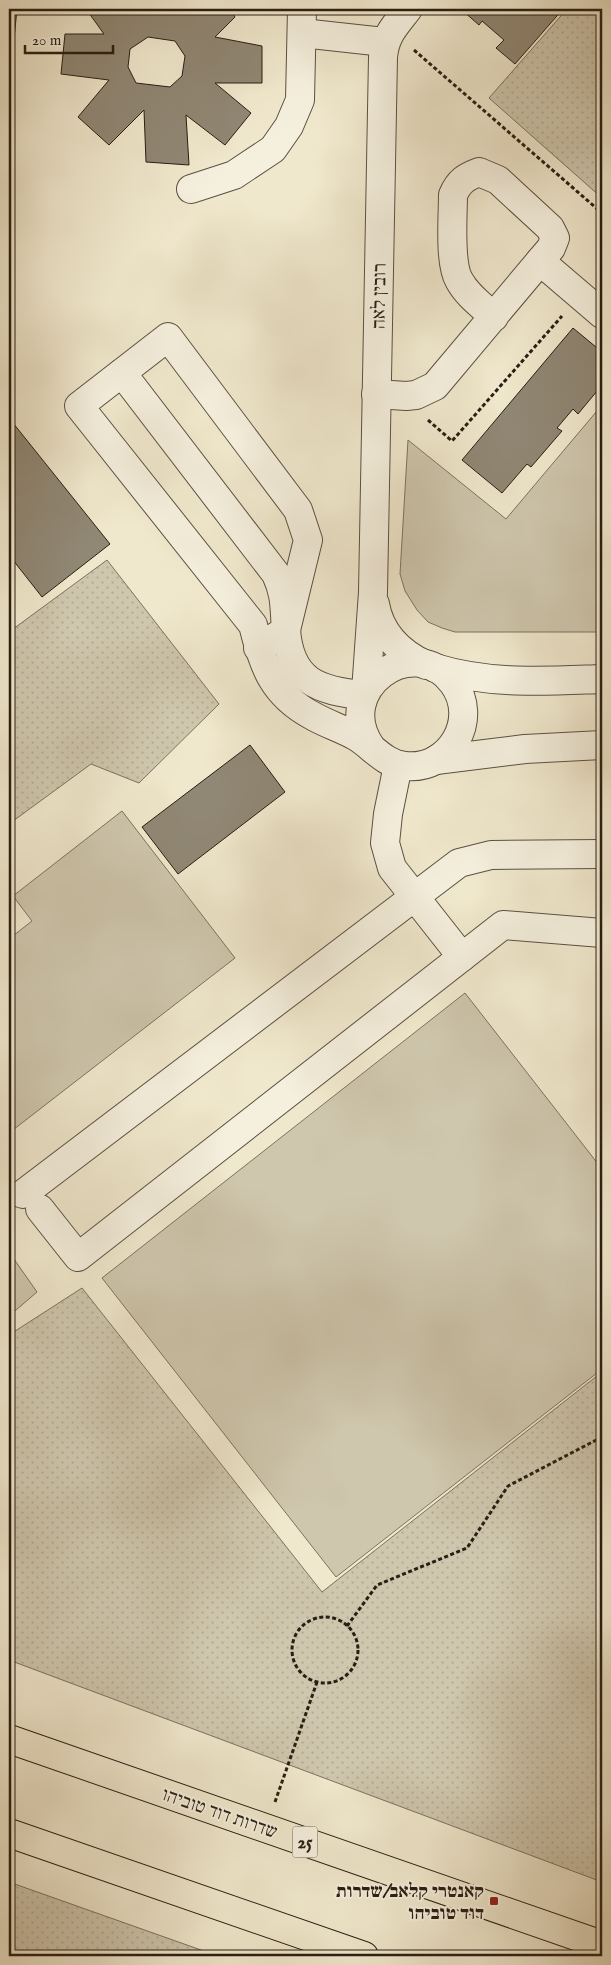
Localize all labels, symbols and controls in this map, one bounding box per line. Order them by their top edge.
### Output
scale bar [25,22,112,54]
text: 20 m [32,31,62,50]
street label: רובין לאה [367,263,393,329]
street label: שדרות דוד טוביהו [158,1783,280,1845]
road number: 25 [292,1826,318,1858]
place label: קאנטרי קלאב/שדרות דוד טוביהו [336,1880,484,1926]
marker: קאנטרי קלאב/שדרות דוד טוביהו [488,1895,500,1907]

